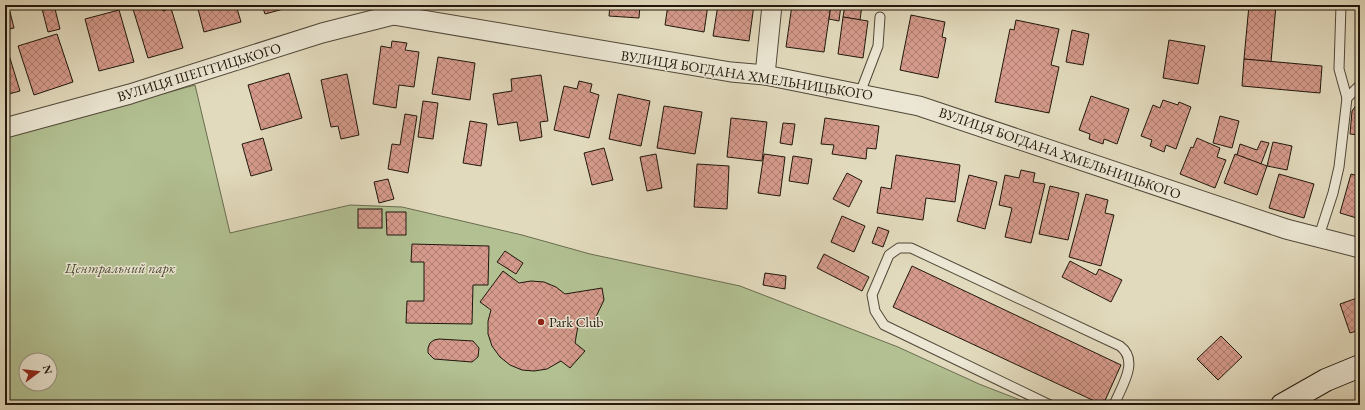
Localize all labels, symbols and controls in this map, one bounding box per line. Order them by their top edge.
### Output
street label: ВУЛИЦЯ ШЕПТИЦЬКОГО [115,38,283,106]
street label: ВУЛИЦЯ БОГДАНА ХМЕЛЬНИЦЬКОГО [620,46,875,104]
street label: ВУЛИЦЯ БОГДАНА ХМЕЛЬНИЦЬКОГО [937,103,1184,203]
park label: Центральний парк [64,259,176,277]
place label: Park Club [549,313,604,331]
marker: Park Club [536,317,546,327]
north arrow [18,352,58,392]
text: N [40,363,56,376]

